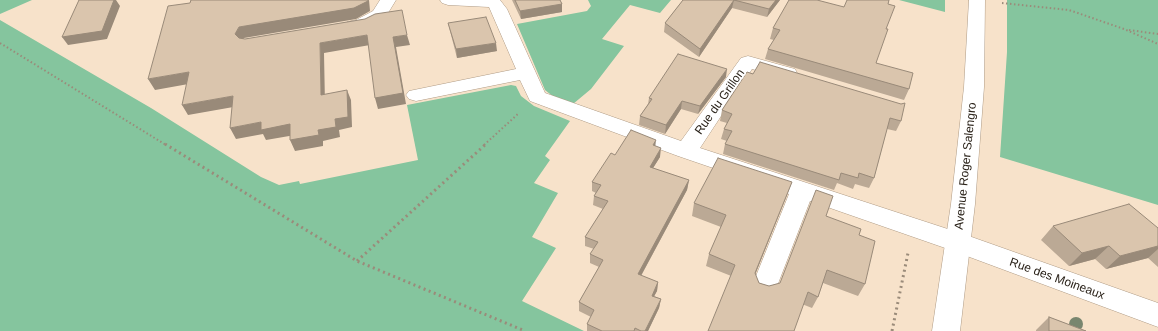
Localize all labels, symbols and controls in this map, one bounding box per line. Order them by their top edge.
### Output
street label: Rue du Grillon [692,66,748,138]
street label: Avenue Roger Salengro [952,102,980,230]
street label: Rue des Moineaux [1008,255,1106,303]

